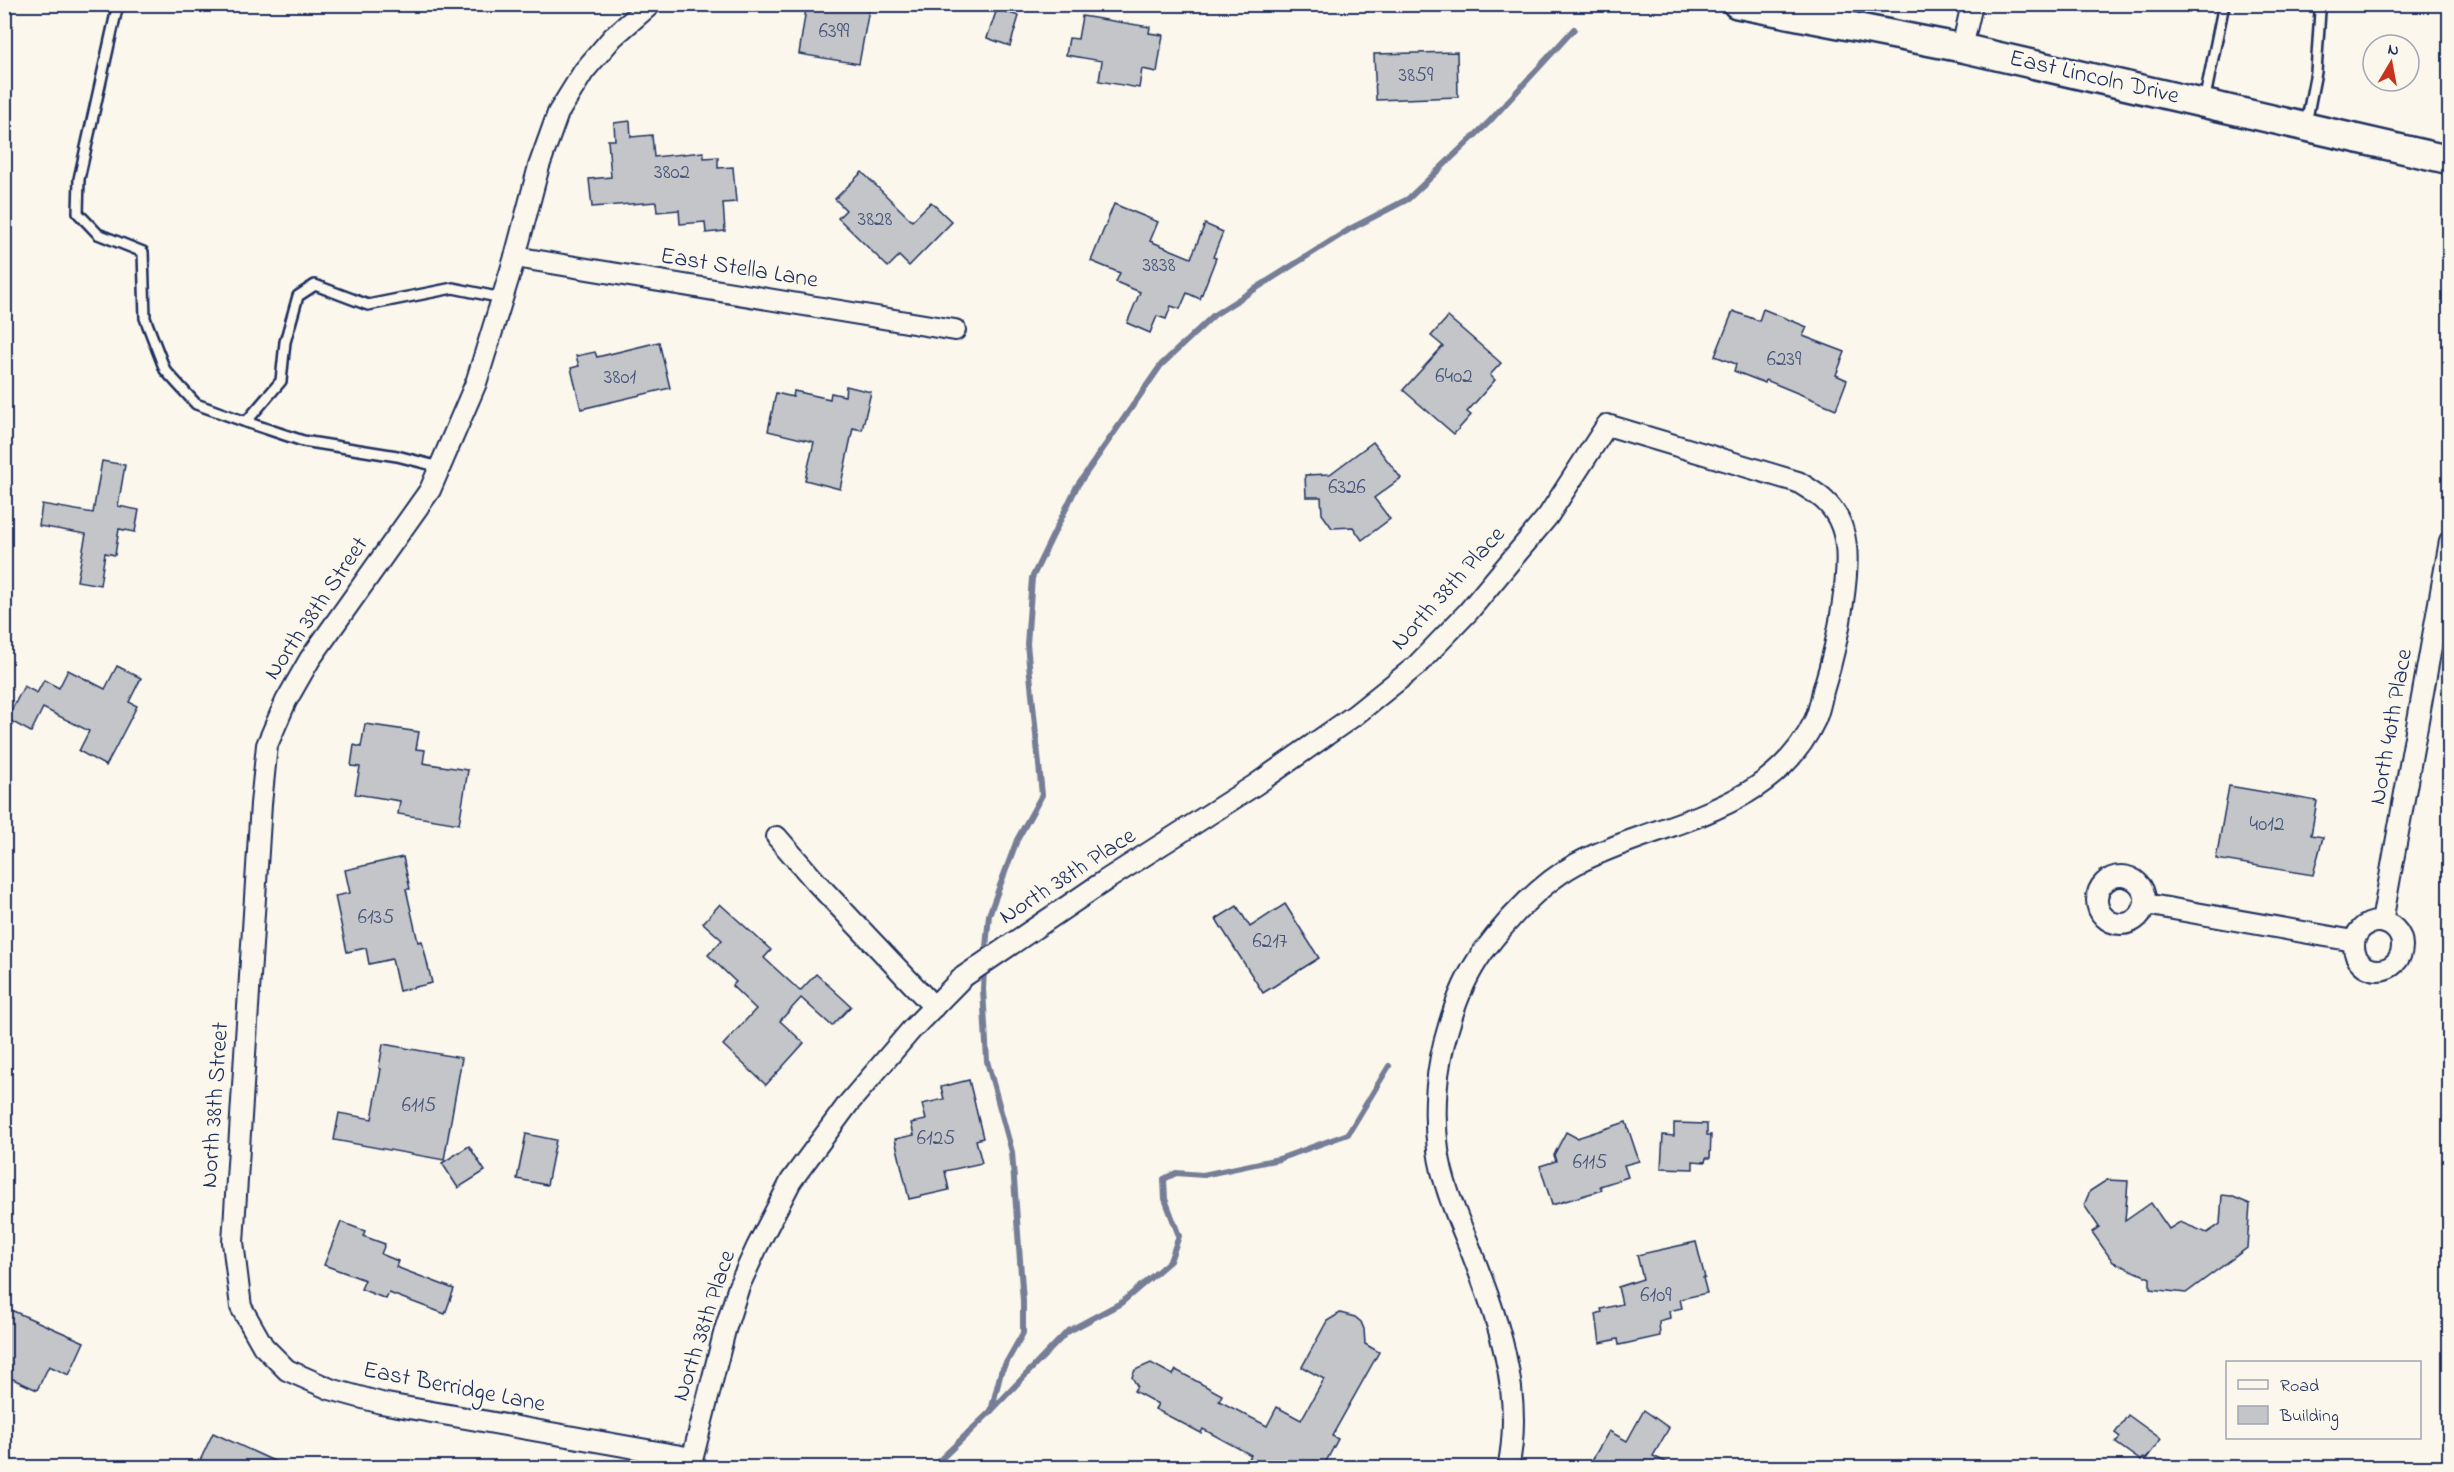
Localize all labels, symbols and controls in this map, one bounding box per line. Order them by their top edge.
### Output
house number: 6399 [819,17,850,47]
north arrow [2361,33,2421,93]
text: N [2386,37,2401,63]
street label: East Lincoln Drive [2006,41,2183,115]
house number: 3859 [1399,61,1434,91]
house number: 3802 [654,158,690,188]
house number: 3828 [858,205,893,235]
street label: East Stella Lane [658,239,821,299]
house number: 3838 [1142,251,1176,281]
house number: 6239 [1767,345,1802,375]
house number: 6402 [1435,362,1473,392]
house number: 3801 [604,363,636,393]
house number: 6326 [1328,473,1366,503]
street label: North 38th Place [1384,519,1515,659]
street label: North 38th Street [256,530,378,688]
street label: North 40th Place [2361,646,2423,808]
house number: 4012 [2250,810,2284,840]
street label: North 38th Place [993,819,1143,934]
house number: 6135 [358,903,394,933]
house number: 6217 [1252,927,1288,957]
street label: North 38th Street [193,1021,239,1189]
house number: 6115 [402,1091,436,1121]
house number: 6125 [917,1124,955,1154]
house number: 6115 [1573,1148,1607,1178]
street label: North 38th Place [664,1246,746,1406]
house number: 6109 [1640,1281,1672,1311]
street label: East Berridge Lane [360,1353,549,1423]
legend [2226,1361,2421,1439]
text: Road [2280,1374,2319,1400]
text: Building [2279,1404,2339,1431]

